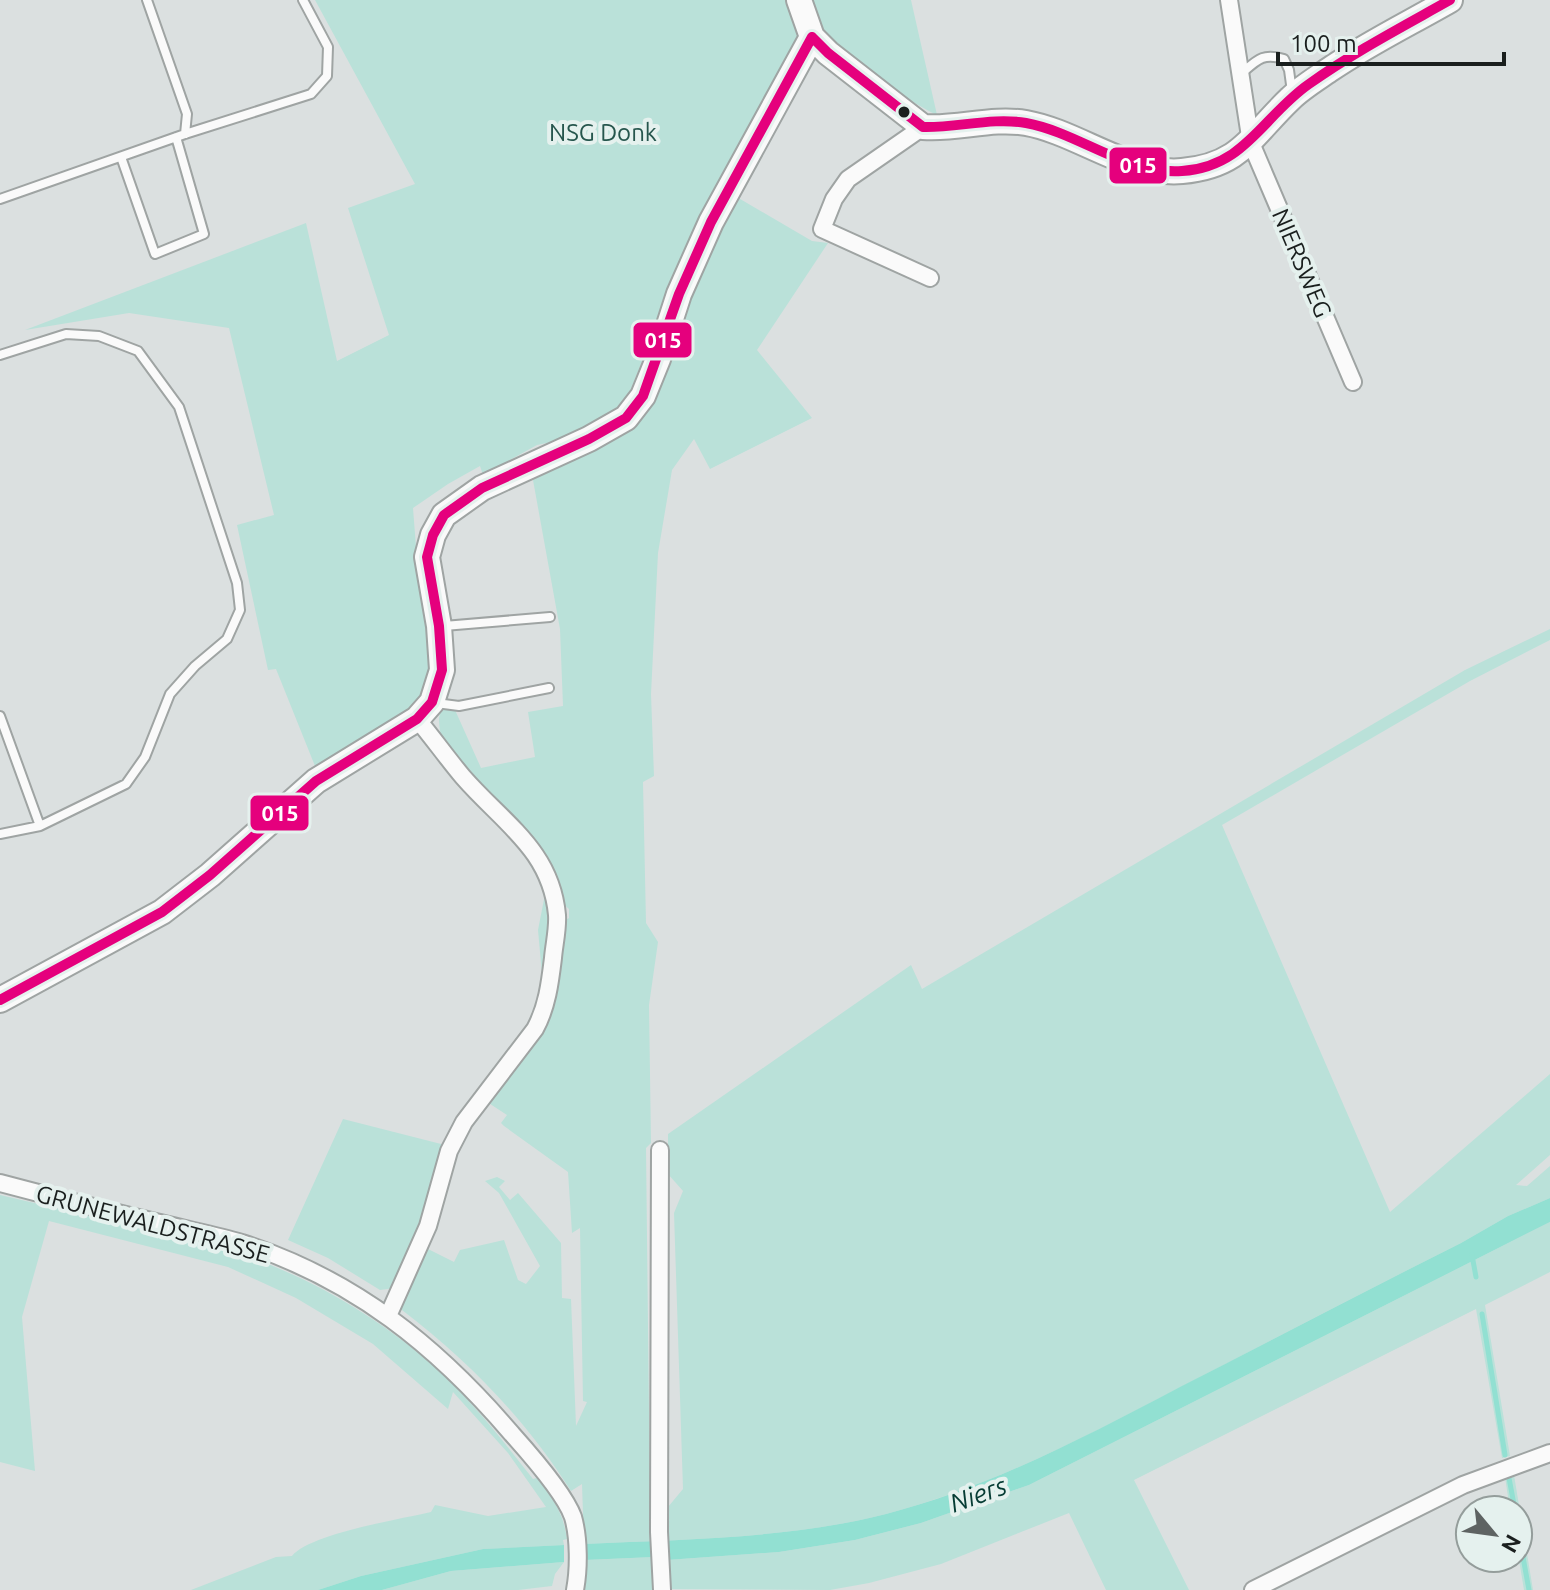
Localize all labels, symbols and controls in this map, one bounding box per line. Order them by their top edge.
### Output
scale bar [1278,16,1504,66]
text: 100 m [1290,30,1357,57]
unlabelled marker [896,104,912,120]
park label: NSG Donk [549,119,657,146]
line badge: 015 [1108,146,1168,185]
text: 015 [1119,152,1157,177]
street label: NIERSWEG [1267,205,1337,321]
line badge: 015 [632,321,693,359]
text: 015 [644,327,682,352]
line badge: 015 [249,794,310,832]
text: 015 [261,800,299,825]
street label: GRUNEWALDSTRASSE [33,1180,273,1268]
water label: Niers [946,1470,1010,1518]
north arrow [1454,1494,1534,1574]
text: N [1497,1531,1527,1557]

